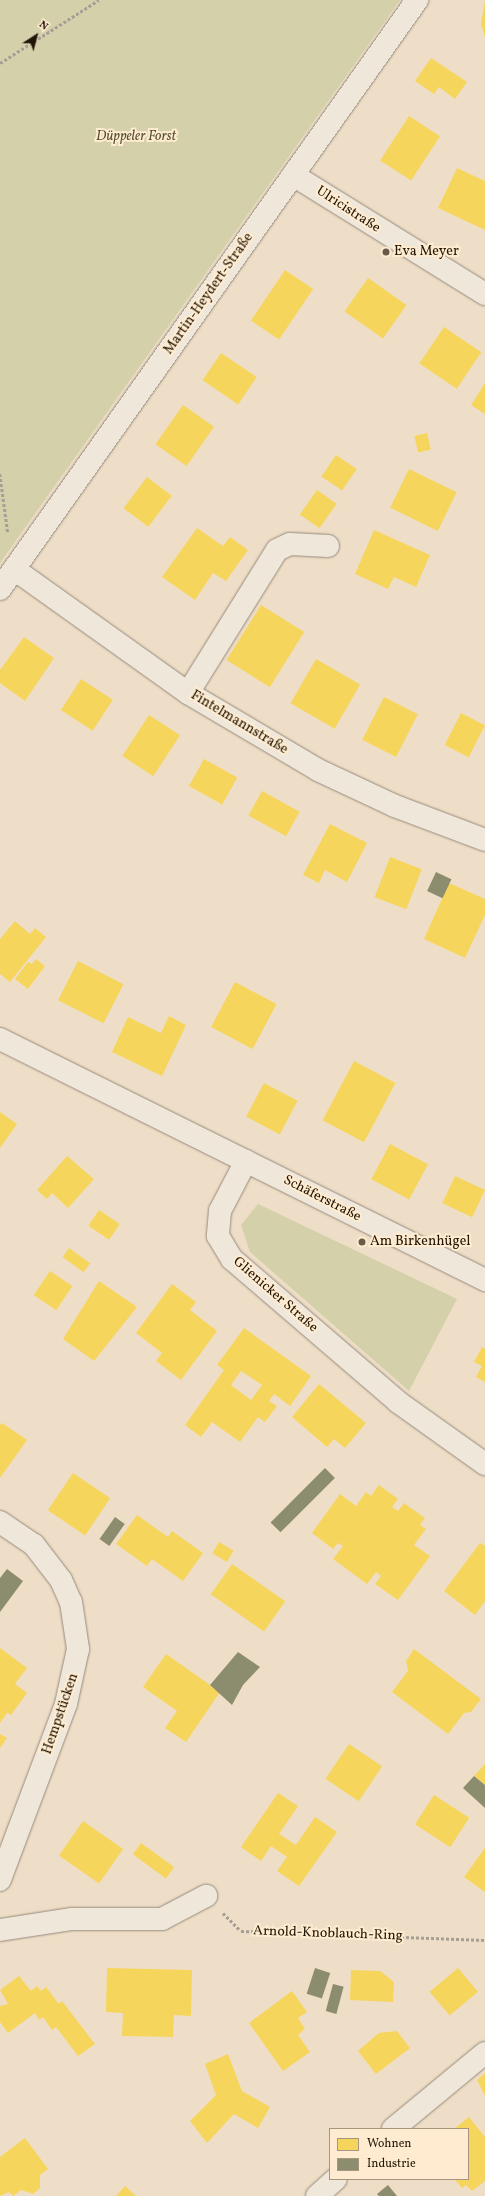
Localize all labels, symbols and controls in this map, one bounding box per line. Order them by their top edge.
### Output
north arrow [16,16,56,56]
text: N [36,17,51,34]
park label: Düppeler Forst [96,129,176,145]
street label: Ulricistraße [313,183,383,237]
street label: Martin-Heydert-Straße [161,230,257,358]
place label: Eva Meyer [394,244,459,260]
marker: Eva Meyer [381,247,391,257]
street label: Fintelmannstraße [187,687,291,759]
street label: Schäferstraße [280,1172,364,1226]
place label: Am Birkenhügel [370,1234,470,1250]
marker: Am Birkenhügel [357,1237,367,1247]
street label: Glienicker Straße [229,1254,321,1336]
street label: Hempstücken [39,1671,83,1757]
street label: Arnold-Knoblauch-Ring [253,1923,403,1945]
legend [329,2128,469,2180]
text: Wohnen [367,2136,412,2152]
text: Industrie [367,2156,416,2172]

